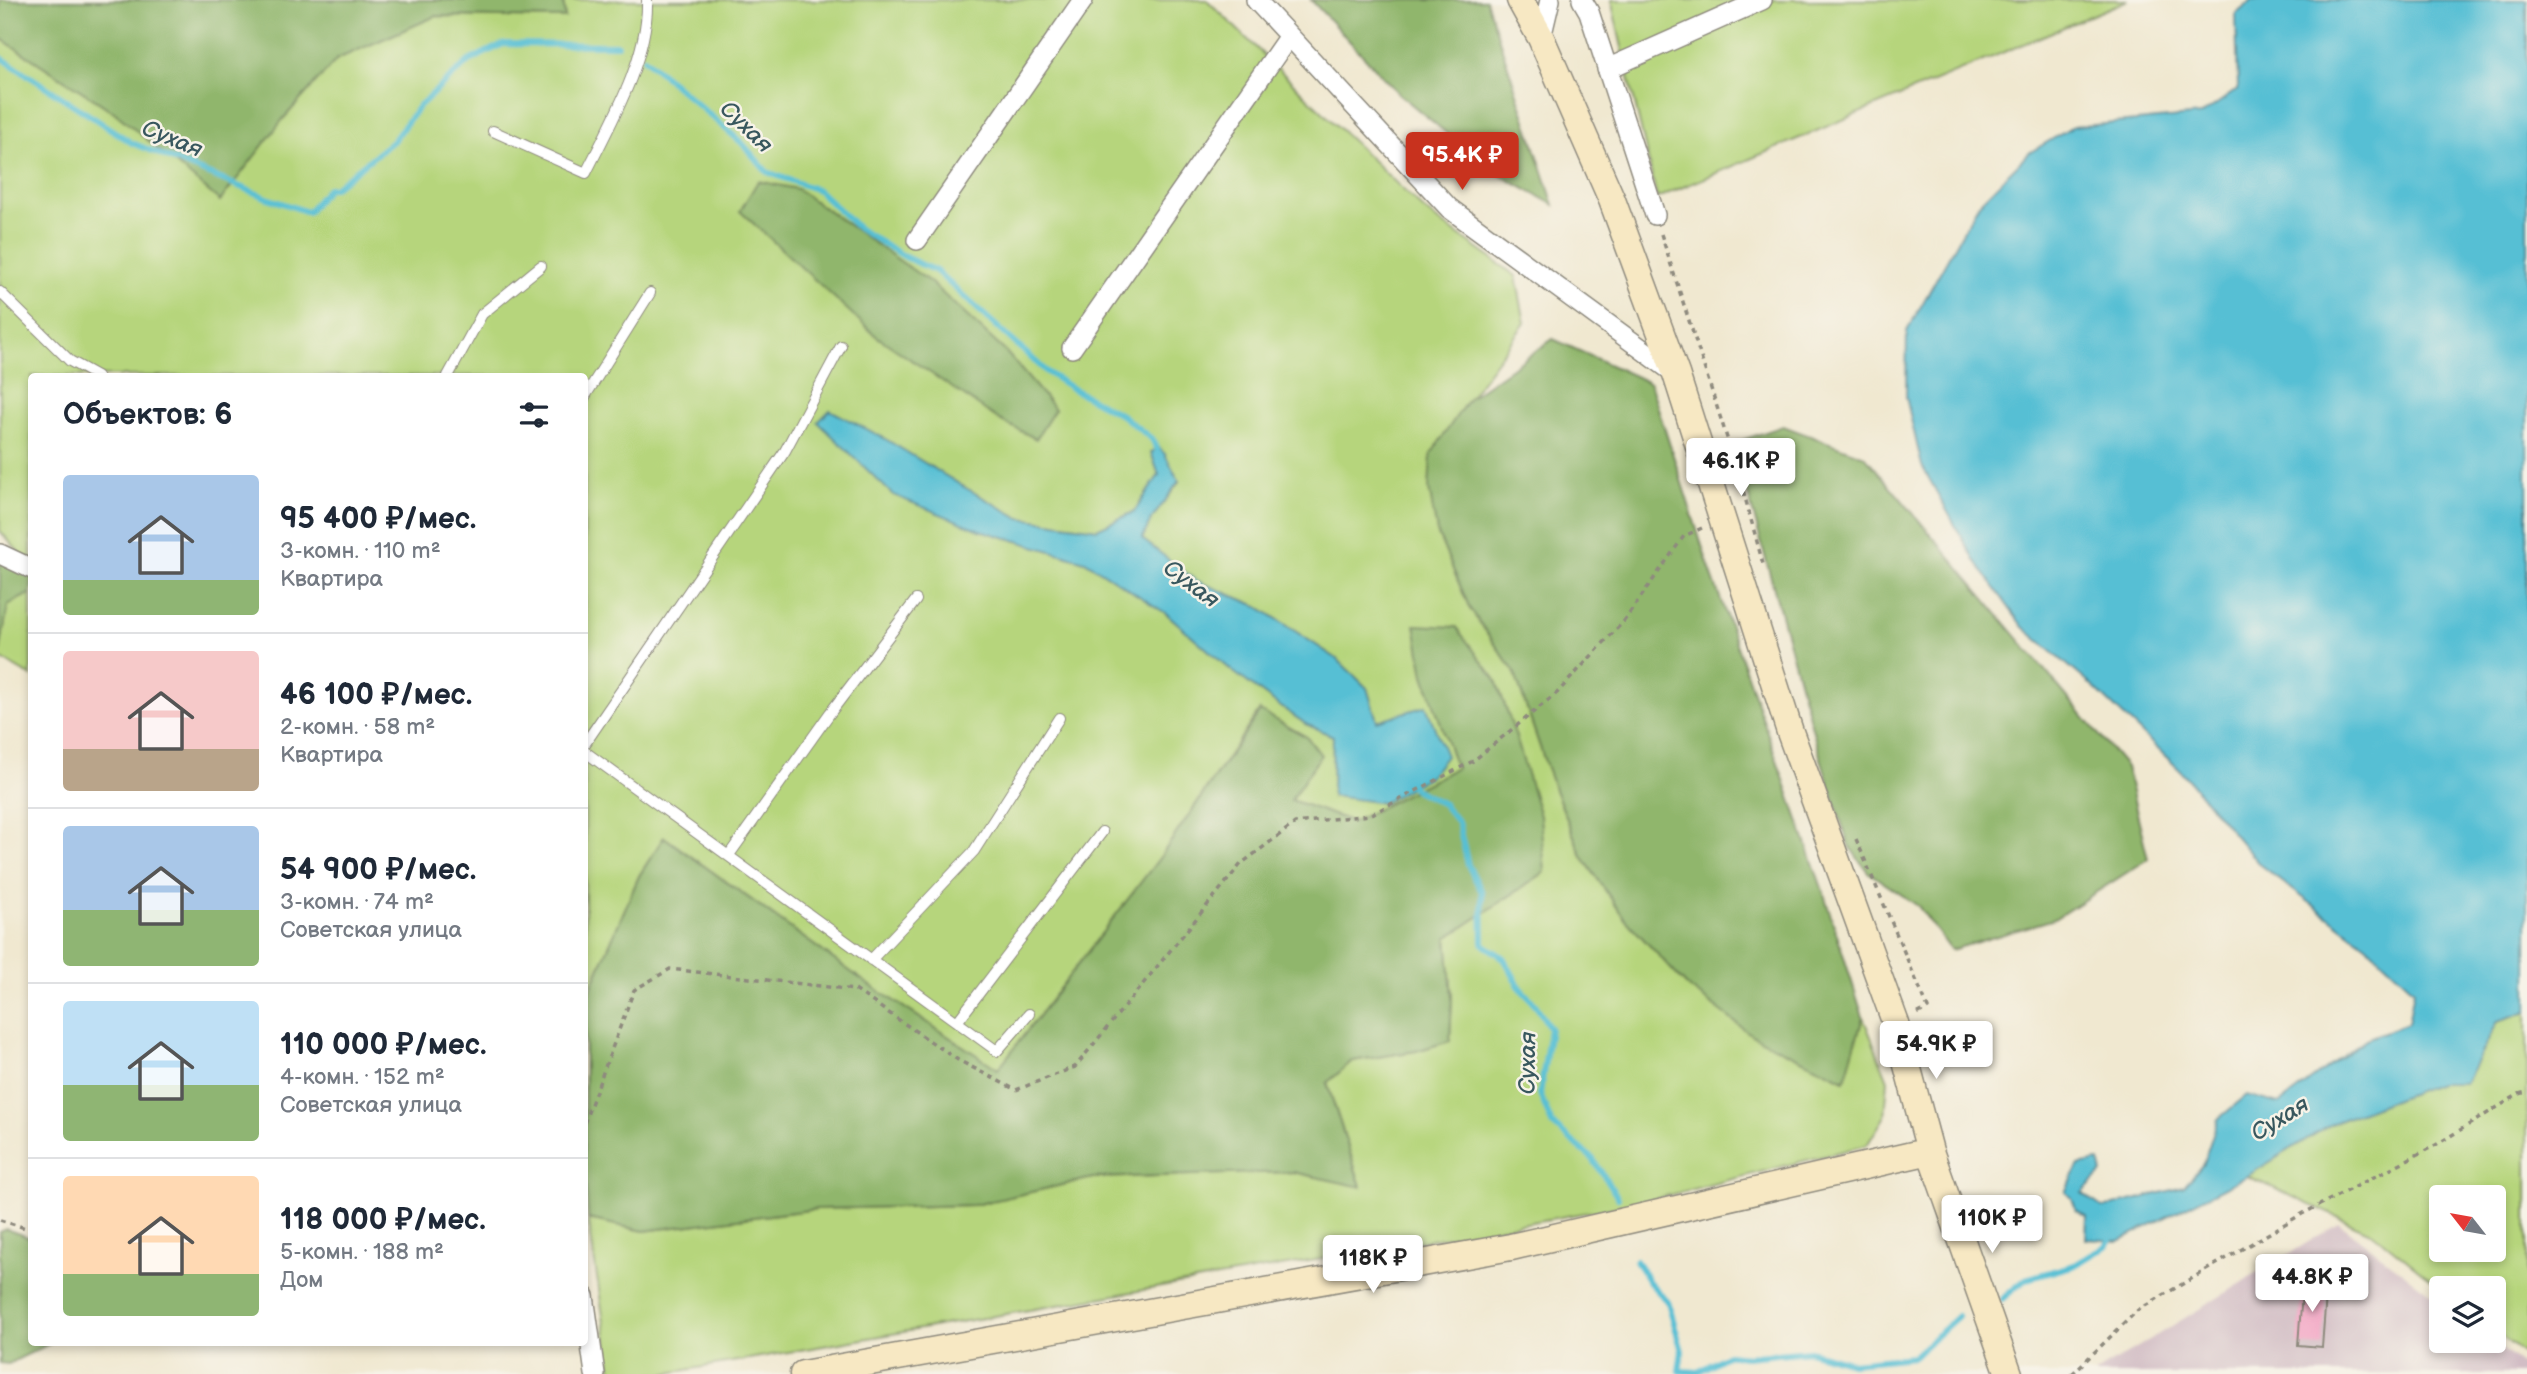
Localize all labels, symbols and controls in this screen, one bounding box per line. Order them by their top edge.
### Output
water label: Сухая [714,95,779,159]
water label: Сухая [138,114,207,164]
pin: 95.4K ₽ [1397,132,1527,192]
text: 95.4K ₽ [1422,141,1502,169]
icon: filters [515,396,553,434]
text: Объектов: 6 [63,397,232,433]
pin: 46.1K ₽ [1676,438,1806,498]
text: 46.1K ₽ [1702,447,1780,475]
text: 95 400 ₽/мес. [280,501,476,537]
icon: home [119,503,203,587]
text: 3-комн. · 110 m² [280,537,441,565]
water label: Сухая [1157,554,1225,614]
text: Квартира [280,565,383,593]
text: 46 100 ₽/мес. [280,677,472,713]
icon: home [119,679,203,763]
text: 2-комн. · 58 m² [280,713,435,741]
text: Квартира [280,741,383,769]
text: 54 900 ₽/мес. [280,852,476,888]
icon: home [119,854,203,938]
text: 3-комн. · 74 m² [280,888,434,916]
text: Советская улица [280,916,462,944]
pin: 54.9K ₽ [1871,1021,2001,1081]
text: 110 000 ₽/мес. [280,1027,487,1063]
icon: home [119,1029,203,1113]
text: 54.9K ₽ [1896,1030,1976,1058]
water label: Сухая [1513,1031,1543,1095]
text: 4-комн. · 152 m² [280,1063,445,1091]
water label: Сухая [2246,1090,2314,1148]
text: Советская улица [280,1091,462,1119]
north arrow [2429,1185,2506,1262]
map controls [2429,1185,2506,1353]
pin: 110K ₽ [1935,1196,2049,1255]
text: 118 000 ₽/мес. [280,1202,486,1238]
icon: home [119,1204,203,1288]
text: 110K ₽ [1958,1204,2026,1232]
pin: 118K ₽ [1316,1236,1430,1295]
text: 5-комн. · 188 m² [280,1238,444,1266]
text: 118K ₽ [1339,1244,1407,1272]
pin: 44.8K ₽ [2247,1254,2377,1314]
text: 44.8K ₽ [2271,1263,2353,1291]
text: Дом [280,1266,323,1294]
button: layers [2429,1276,2506,1353]

